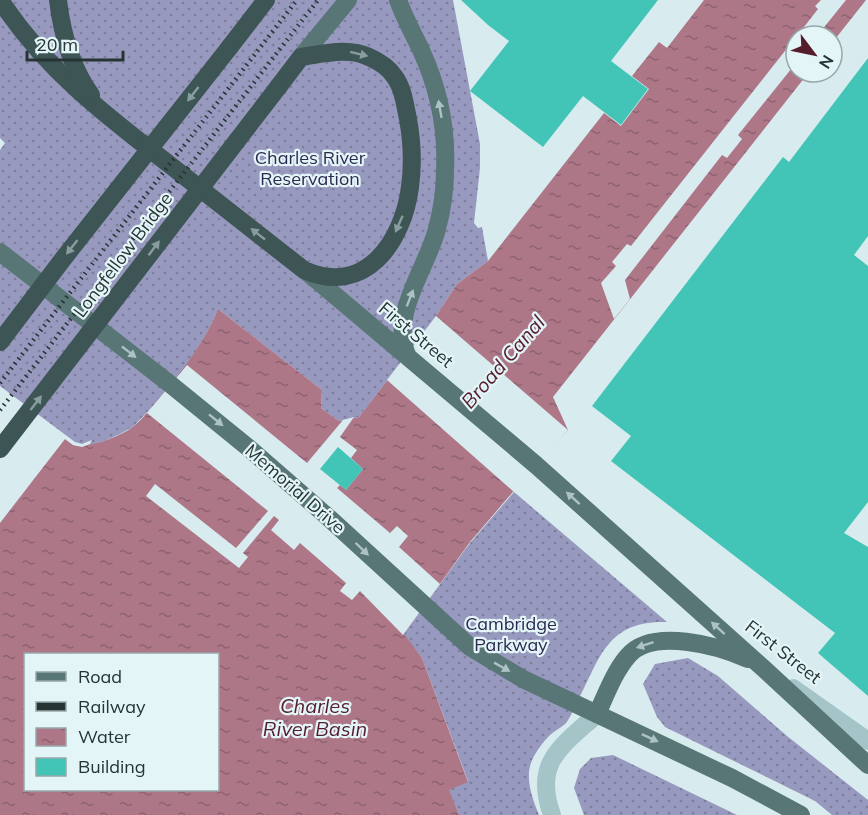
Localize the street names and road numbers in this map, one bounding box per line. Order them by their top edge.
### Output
street label: Longfellow Bridge [68,188,177,322]
street label: First Street [374,297,458,373]
street label: Memorial Drive [240,439,350,538]
street label: First Street [741,615,826,689]

